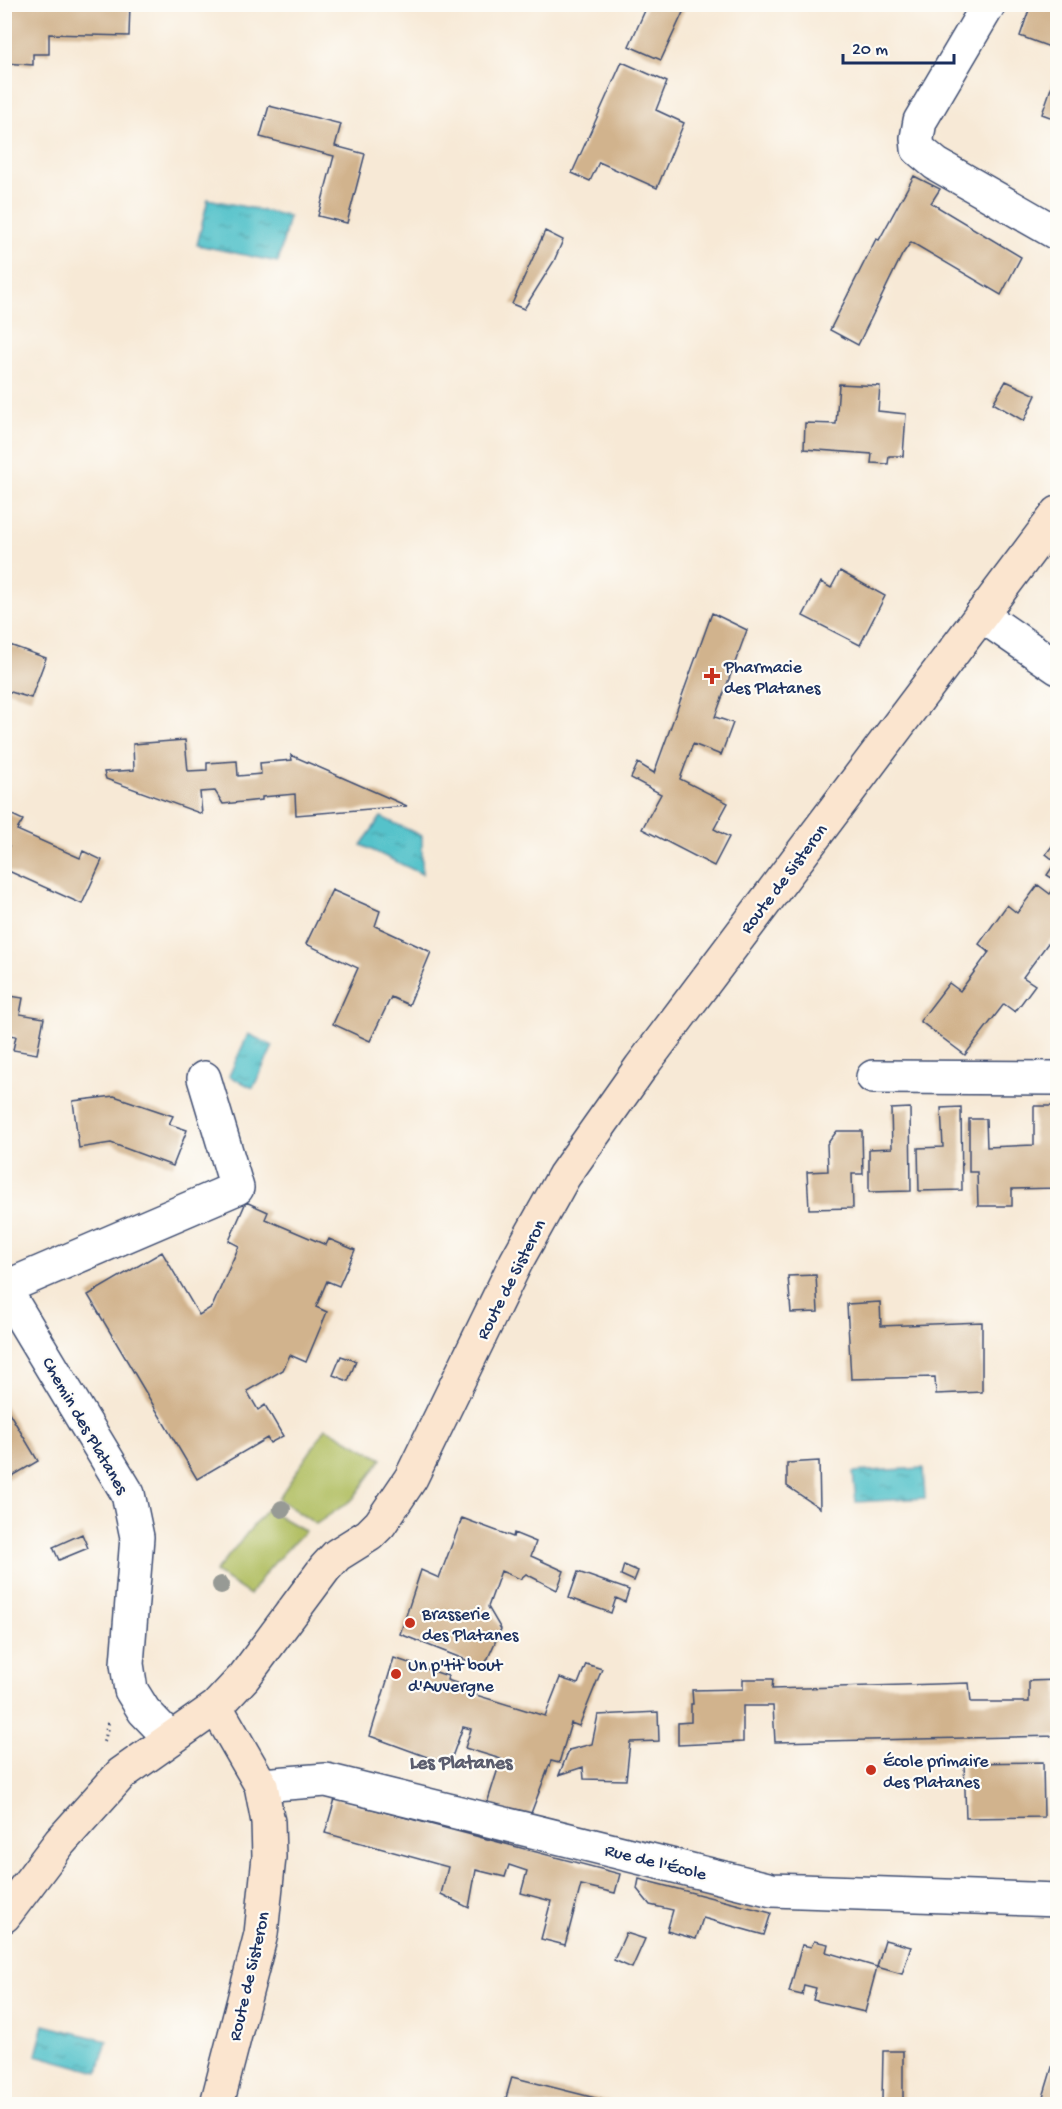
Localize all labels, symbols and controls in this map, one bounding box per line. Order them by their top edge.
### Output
scale bar [843,27,954,65]
text: 20 m [852,40,888,61]
place label: Pharmacie des Platanes [723,658,822,700]
marker: Pharmacie des Platanes [705,669,719,683]
street label: Route de Sisteron [737,820,833,939]
street label: Route de Sisteron [473,1216,552,1344]
street label: Chemin des Platanes [36,1354,132,1500]
place label: Brasserie des Platanes [421,1605,520,1647]
marker: Brasserie des Platanes [403,1616,417,1630]
place label: Un p'tit bout d'Auvergne [408,1656,504,1698]
marker: Un p'tit bout d'Auvergne [389,1667,403,1681]
place label: École primaire des Platanes [883,1752,989,1794]
district label: Les Platanes [410,1753,514,1776]
marker: École primaire des Platanes [864,1763,878,1777]
street label: Rue de l'École [602,1841,709,1886]
street label: Route de Sisteron [225,1909,276,2043]

